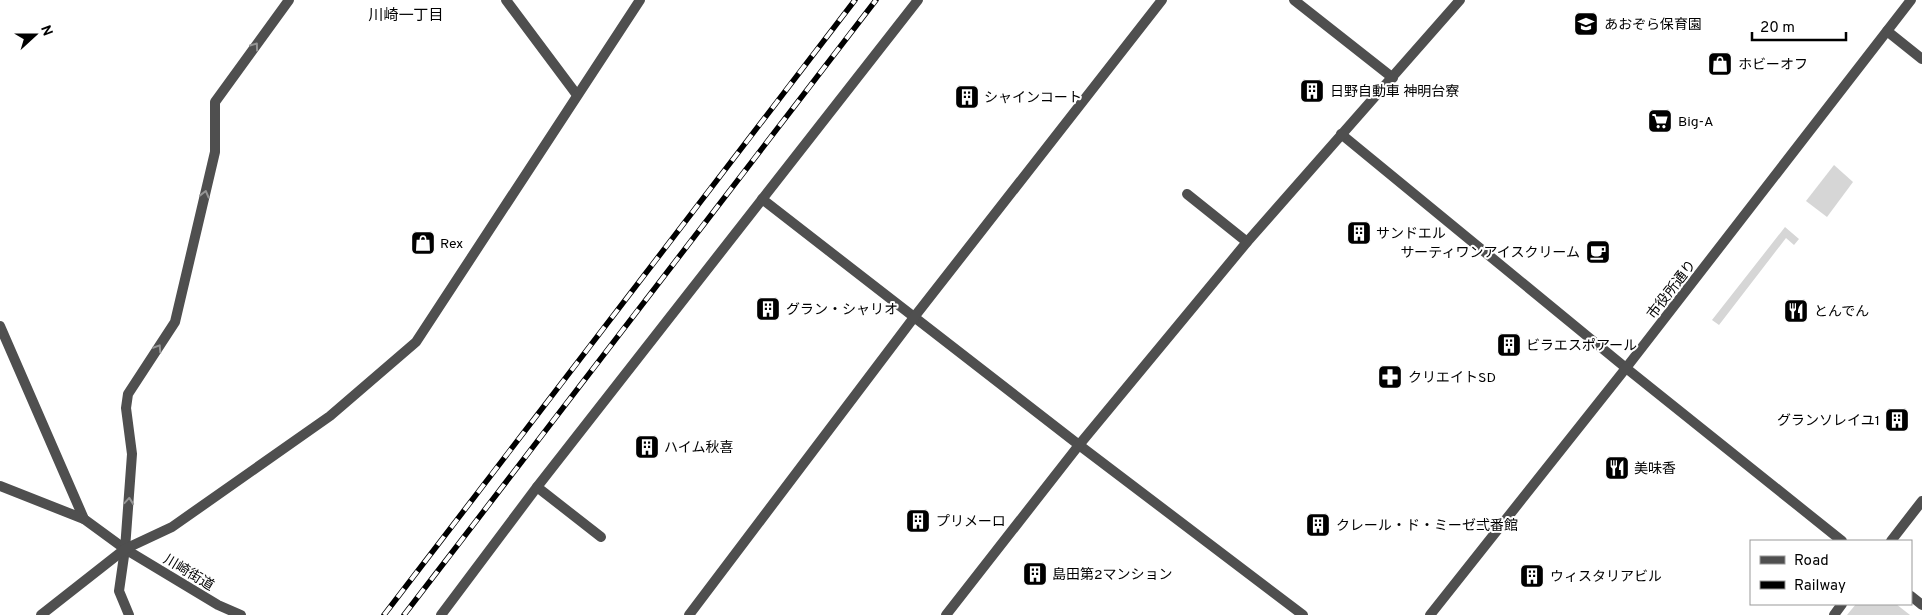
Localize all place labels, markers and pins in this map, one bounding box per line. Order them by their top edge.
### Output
school or university icon: あおぞら保育園 [1573,11,1599,37]
place label: あおぞら保育園 [1604,17,1702,34]
shop icon: ホビーオフ [1707,51,1733,77]
place label: ホビーオフ [1738,57,1808,74]
building icon: 日野自動車 神明台寮 [1299,78,1325,104]
place label: 日野自動車 神明台寮 [1330,83,1459,101]
building icon: シャインコート [954,84,980,110]
place label: シャインコート [984,90,1082,107]
supermarket icon: Big-A [1647,108,1673,134]
place label: Big-A [1678,114,1714,131]
building icon: サンドエル [1346,220,1372,246]
place label: サンドエル [1376,226,1446,243]
shop icon: Rex [410,230,436,256]
place label: Rex [440,236,463,253]
cafe icon: サーティワンアイスクリーム [1585,239,1611,265]
place label: サーティワンアイスクリーム [1400,245,1580,262]
building icon: グラン・シャリオ [755,296,781,322]
restaurant icon: とんでん [1783,298,1809,324]
place label: グラン・シャリオ [786,302,898,319]
place label: とんでん [1814,304,1869,321]
building icon: ビラエスポアール [1496,332,1522,358]
place label: ビラエスポアール [1526,338,1637,355]
pharmacy icon: クリエイトSD [1377,364,1403,390]
place label: クリエイトSD [1408,370,1496,387]
building icon: グランソレイユ1 [1884,407,1910,433]
place label: グランソレイユ1 [1777,413,1880,430]
building icon: ハイム秋喜 [634,434,660,460]
place label: ハイム秋喜 [664,440,733,457]
restaurant icon: 美味香 [1604,455,1630,481]
place label: 美味香 [1634,461,1676,478]
building icon: プリメーロ [905,508,931,534]
building icon: クレール・ド・ミーゼ弍番館 [1305,512,1331,538]
place label: プリメーロ [936,514,1006,531]
place label: クレール・ド・ミーゼ弍番館 [1336,518,1518,535]
building icon: 島田第2マンション [1022,561,1048,587]
building icon: ウィスタリアビル [1519,563,1545,589]
place label: 島田第2マンション [1052,566,1173,584]
place label: ウィスタリアビル [1550,569,1662,586]

